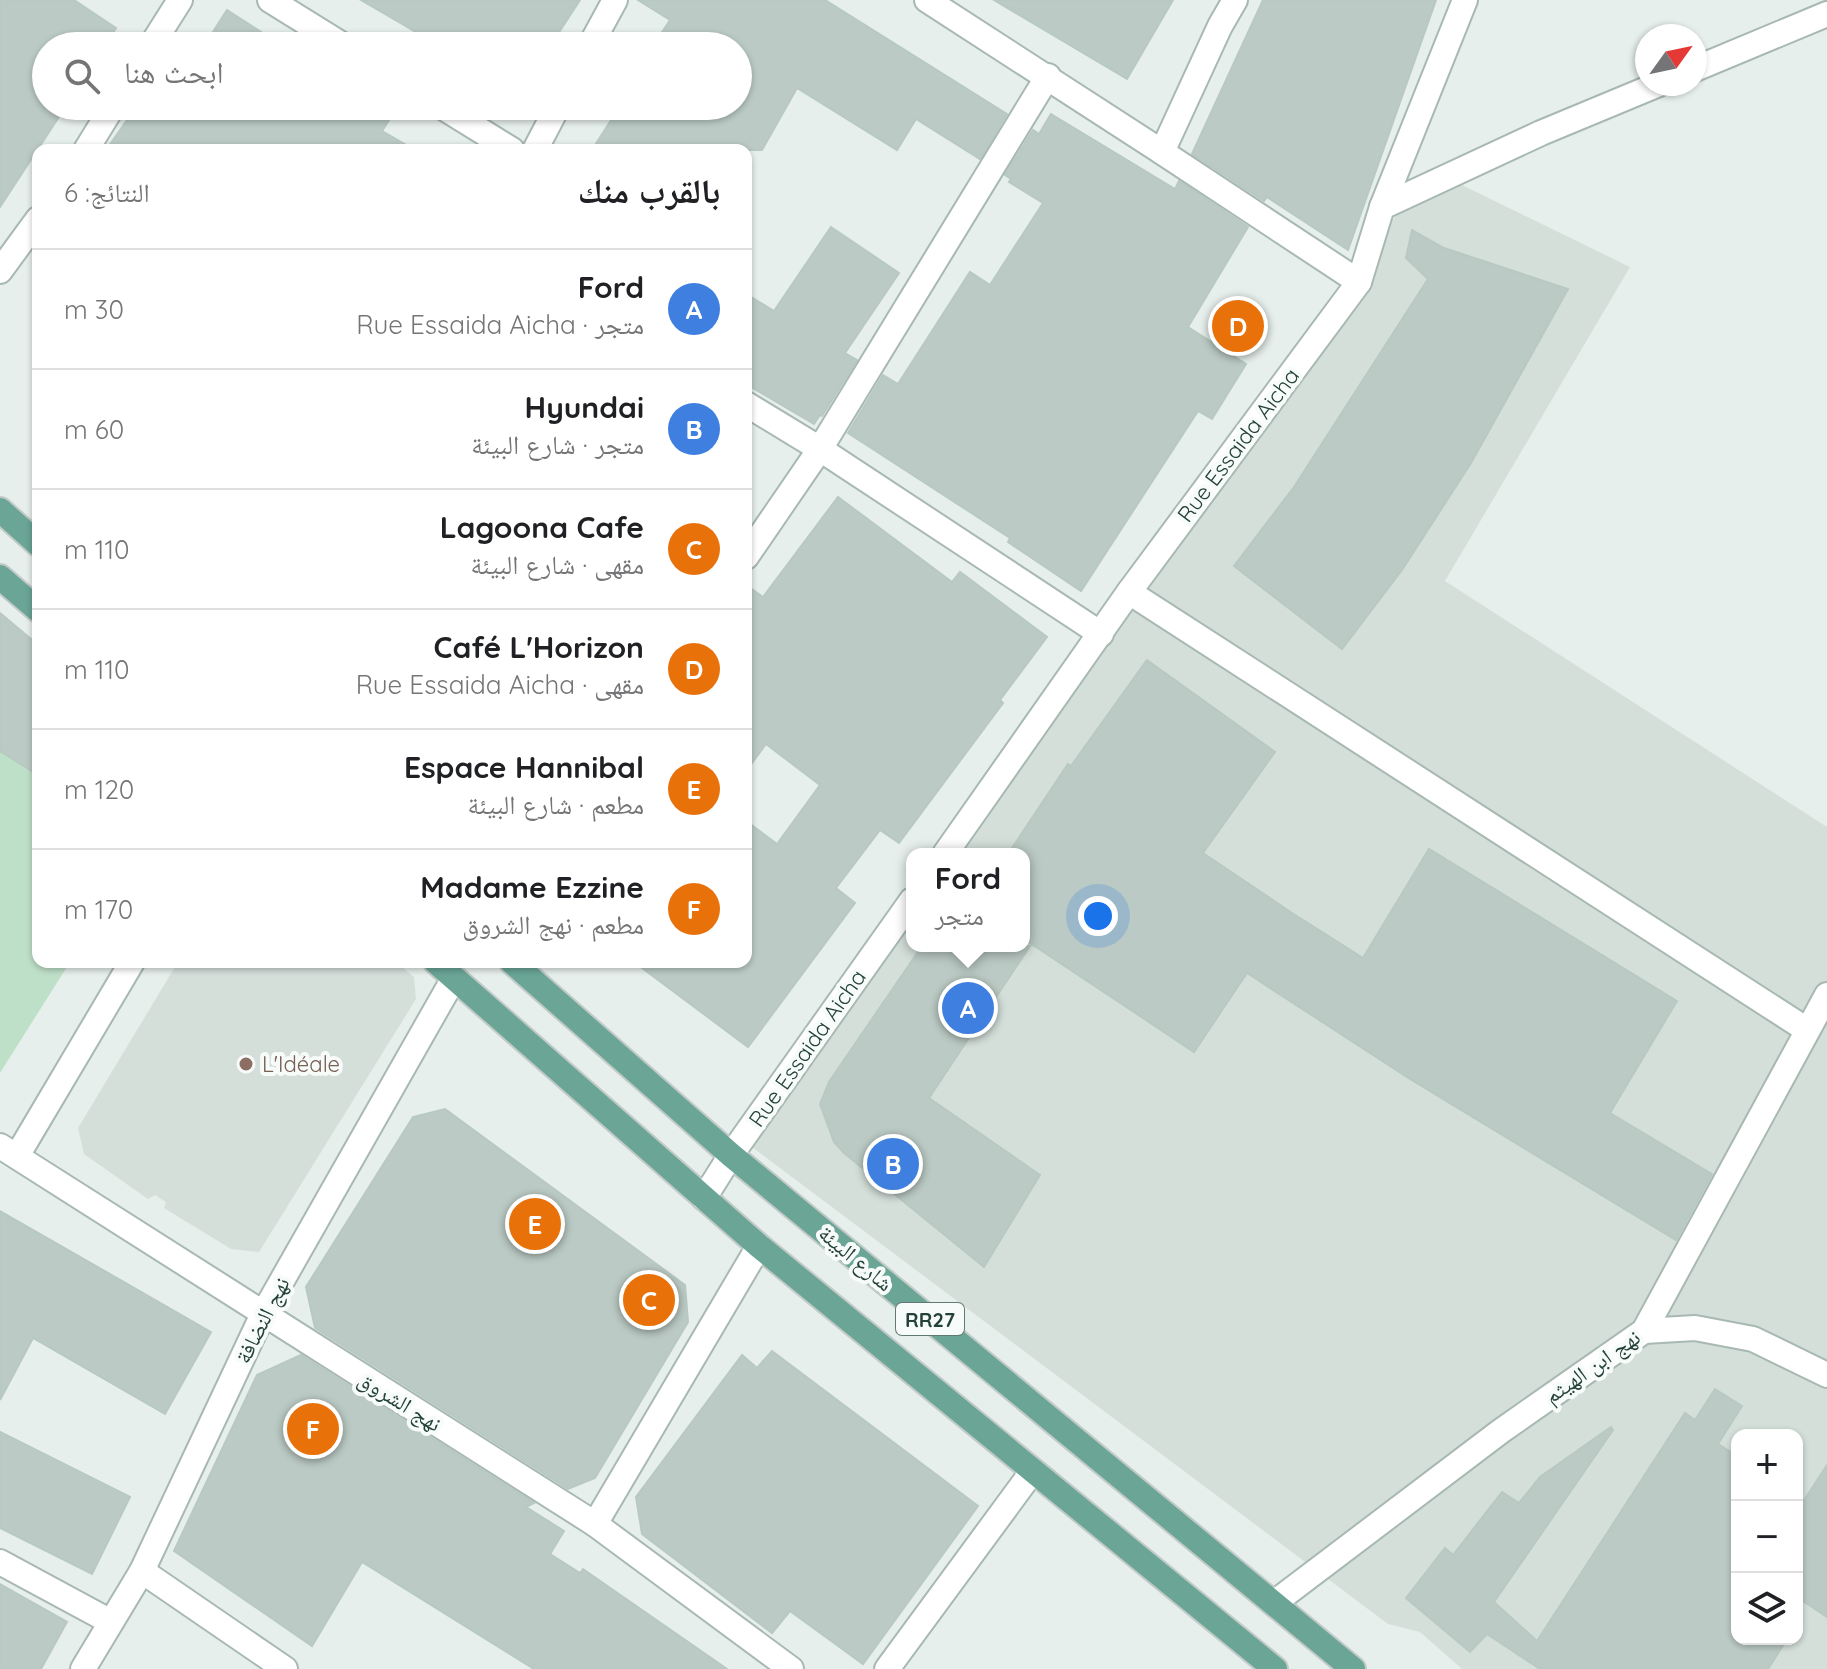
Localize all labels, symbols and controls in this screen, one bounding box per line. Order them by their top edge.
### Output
north arrow [1635,24,1707,96]
search box [32,32,752,120]
text: ابحث هنا [124,53,224,91]
icon: search [60,54,104,98]
text: بالقرب منك [578,169,720,212]
text: النتائج: 6 [64,176,150,209]
text: Ford [578,268,644,306]
text: 30 m [64,293,124,326]
text: A [686,293,702,326]
pin: D [1212,296,1264,356]
text: متجر · Rue Essaida Aicha [356,308,644,341]
street label: Rue Essaida Aicha [1171,362,1305,528]
text: Hyundai [525,388,644,426]
text: 60 m [64,413,124,446]
text: B [685,413,703,446]
text: متجر · شارع البيئة [471,428,644,461]
text: Lagoona Cafe [440,508,644,546]
text: 110 m [64,533,130,566]
text: C [686,533,702,566]
text: مقهى · شارع البيئة [471,548,644,581]
text: Café L'Horizon [434,628,644,666]
text: 110 m [64,653,130,686]
text: D [685,653,703,686]
text: مقهى · Rue Essaida Aicha [356,668,644,701]
text: Espace Hannibal [404,748,644,786]
text: 120 m [64,773,134,806]
text: E [687,773,701,806]
text: مطعم · شارع البيئة [468,788,644,821]
popup [906,848,1030,952]
text: Ford [935,859,1001,897]
text: Madame Ezzine [420,868,644,906]
text: 170 m [64,893,133,926]
text: F [687,893,701,926]
your location [1078,896,1118,936]
text: متجر [935,899,984,932]
text: مطعم · نهج الشروق [462,908,644,941]
street label: Rue Essaida Aicha [742,964,872,1132]
pin: A [942,978,994,1038]
place label: L'Idéale [262,1050,340,1078]
marker: L'Idéale [237,1055,255,1073]
pin: B [867,1134,919,1194]
pin: E [509,1194,561,1254]
street label: شارع البيئة [813,1219,899,1297]
pin: C [623,1270,675,1330]
street label: نهج النضافة [228,1272,296,1368]
road number: RR27 [896,1303,964,1335]
street label: نهج ابن الهيثم [1539,1323,1646,1410]
street label: نهج الشروق [353,1364,447,1438]
pin: F [287,1399,339,1459]
map controls [1731,1429,1803,1645]
button: + [1731,1429,1803,1501]
button: − [1731,1501,1803,1573]
button: layers [1731,1573,1803,1645]

